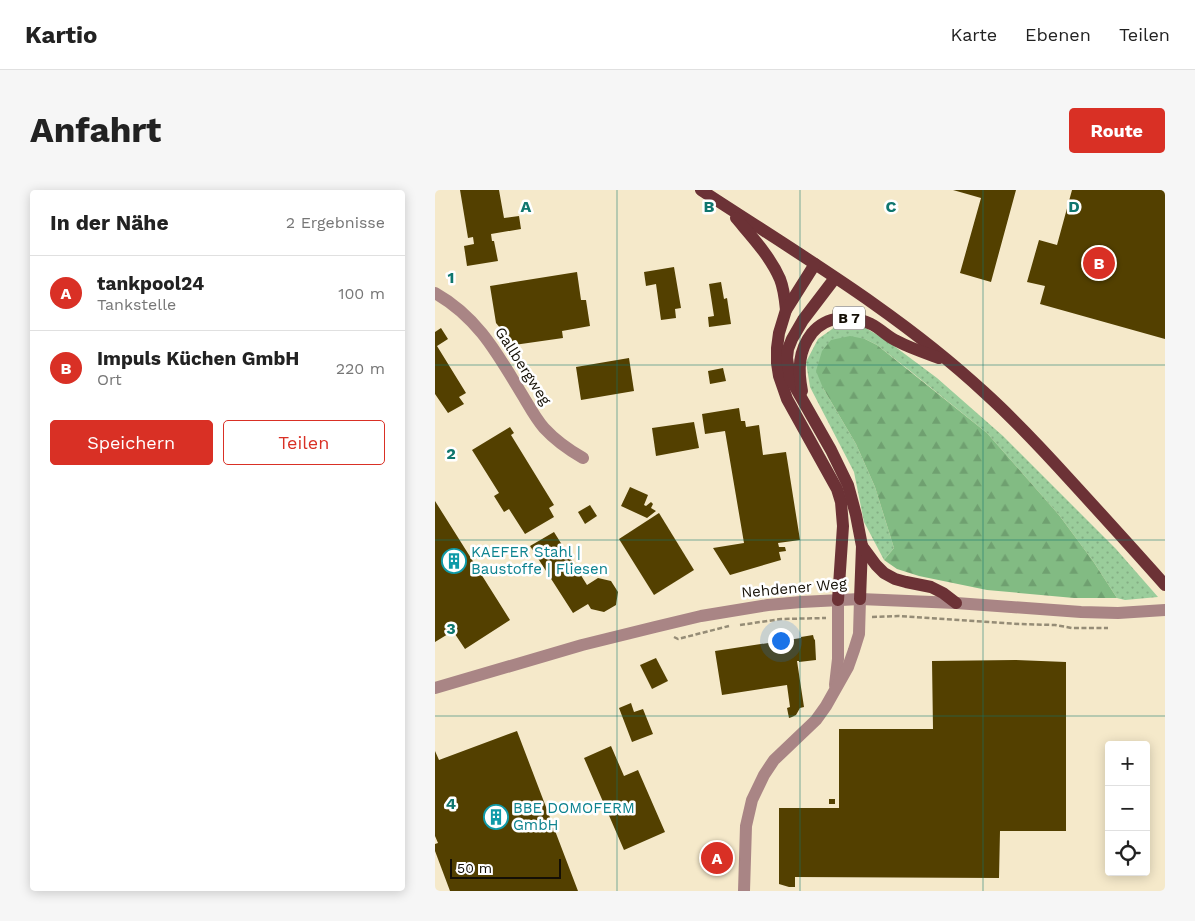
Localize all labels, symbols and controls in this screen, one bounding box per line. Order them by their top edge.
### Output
text: Kartio [25,21,97,49]
text: Karte [951,24,997,45]
text: Ebenen [1025,24,1091,45]
text: Teilen [1119,24,1170,45]
button: Route [1069,108,1165,153]
text: Anfahrt [30,109,161,151]
text: A [521,197,532,216]
text: B [704,197,715,216]
text: C [886,197,897,216]
text: D [1068,197,1080,216]
text: In der Nähe [50,210,169,235]
text: 2 Ergebnisse [286,213,385,232]
pin: B [1083,244,1115,282]
text: 1 [448,268,454,287]
text: tankpool24 [97,272,204,295]
text: A [61,284,71,303]
text: 100 m [338,284,385,303]
text: Tankstelle [97,295,176,314]
road number: B 7 [833,306,865,330]
street label: Gallbergweg [491,324,555,408]
text: Impuls Küchen GmbH [97,347,299,370]
text: B [61,359,71,378]
text: 220 m [336,359,385,378]
text: Ort [97,370,122,389]
button: Speichern [50,420,213,465]
button: Teilen [223,420,385,465]
text: 2 [446,444,456,463]
place label: KAEFER Stahl | Baustoffe | Fliesen [471,543,608,578]
building icon: KAEFER Stahl | Baustoffe | Fliesen [441,548,467,574]
street label: Nehdener Weg [740,574,848,602]
text: 3 [446,619,456,638]
your location [768,628,794,654]
map controls [1105,741,1150,876]
button: + [1105,741,1150,786]
button: − [1105,786,1150,831]
text: 4 [446,794,456,813]
place label: BBE DOMOFERM GmbH [513,799,635,834]
building icon: BBE DOMOFERM GmbH [483,804,509,830]
button: locate [1105,831,1150,876]
pin: A [701,839,733,877]
scale bar [450,856,561,879]
text: 50 m [457,860,492,876]

